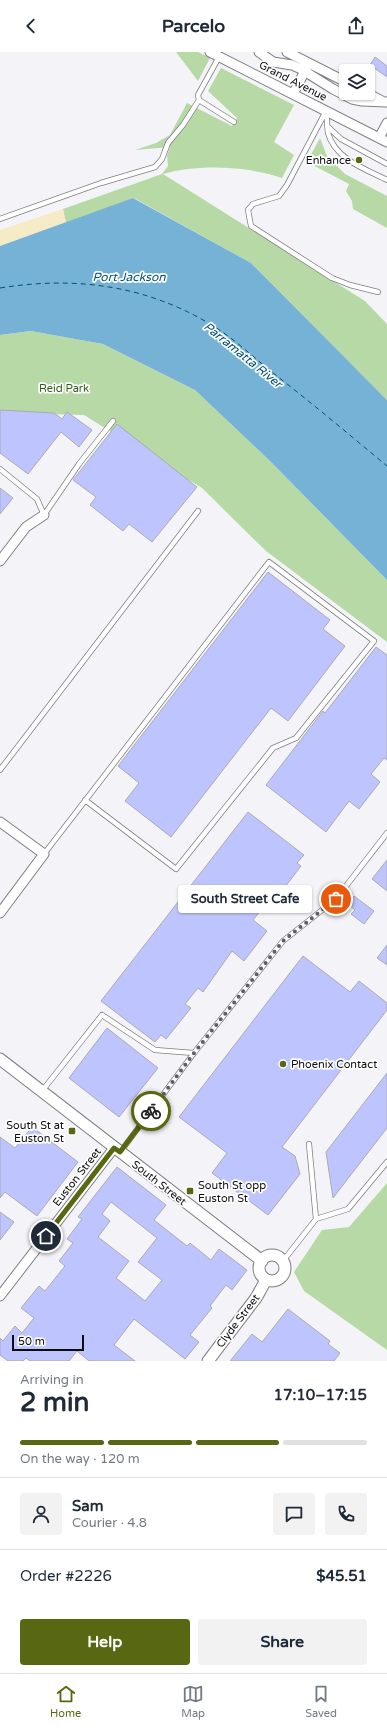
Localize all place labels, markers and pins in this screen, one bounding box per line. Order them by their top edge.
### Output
place label: Enhance [306,154,351,167]
marker: Enhance [354,155,364,165]
pin [319,882,353,916]
callout: South Street Cafe [178,885,312,913]
place label: Phoenix Contact [291,1058,377,1071]
marker: Phoenix Contact [278,1059,288,1069]
place label: South St at Euston St [6,1119,64,1145]
marker: South St at Euston St [67,1126,77,1136]
place label: South St opp Euston St [198,1179,266,1205]
marker: South St opp Euston St [185,1186,195,1196]
pin [29,1219,63,1253]

